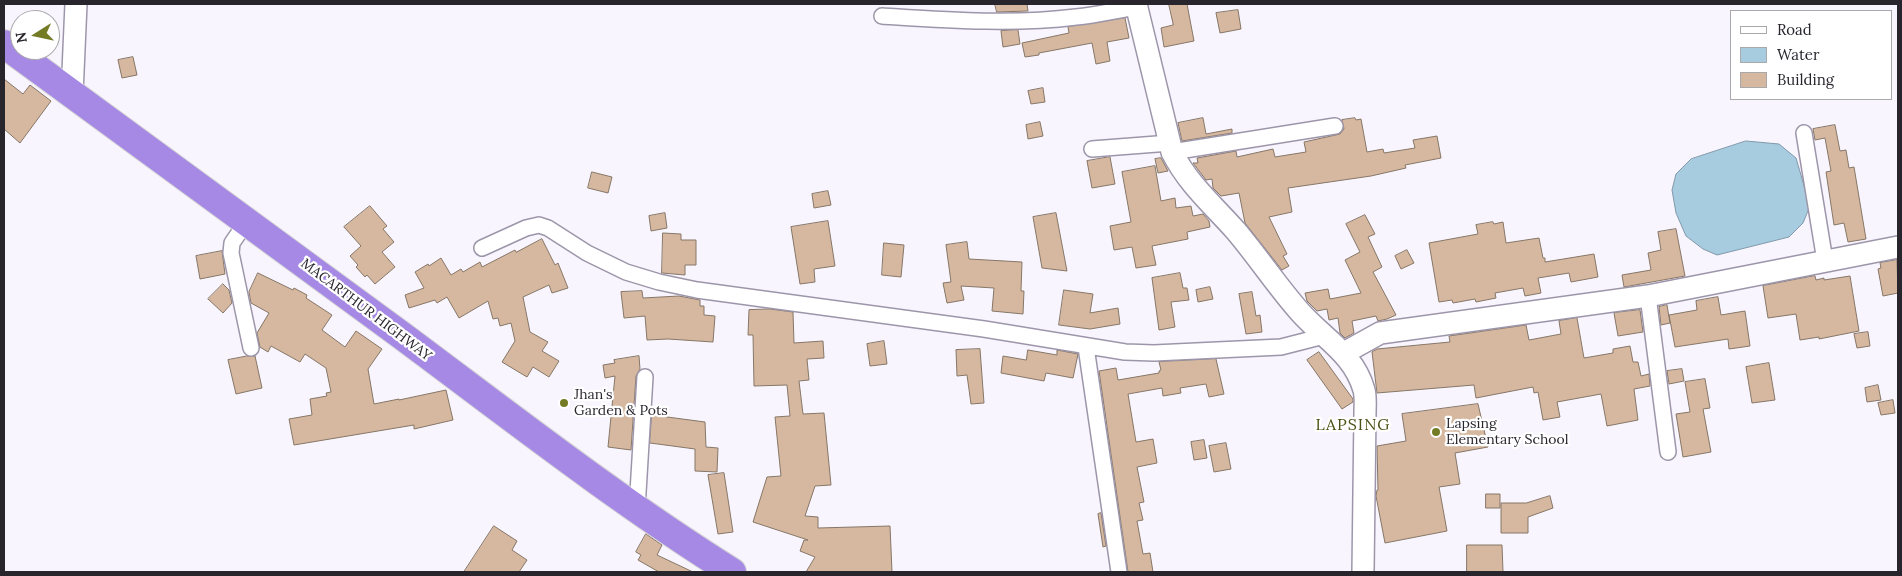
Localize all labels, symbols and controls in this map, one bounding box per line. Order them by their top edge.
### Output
north arrow [10,10,60,60]
legend [1730,10,1892,100]
text: Road [1777,20,1812,39]
text: N [11,31,31,44]
text: Water [1777,45,1819,64]
text: Building [1777,70,1834,89]
street label: MACARTHUR HIGHWAY [297,255,435,365]
place label: Jhan's Garden & Pots [574,387,668,420]
marker: Jhan's Garden & Pots [558,397,570,409]
district label: LAPSING [1315,415,1391,435]
place label: Lapsing Elementary School [1446,416,1569,448]
marker: Lapsing Elementary School [1430,426,1442,438]

